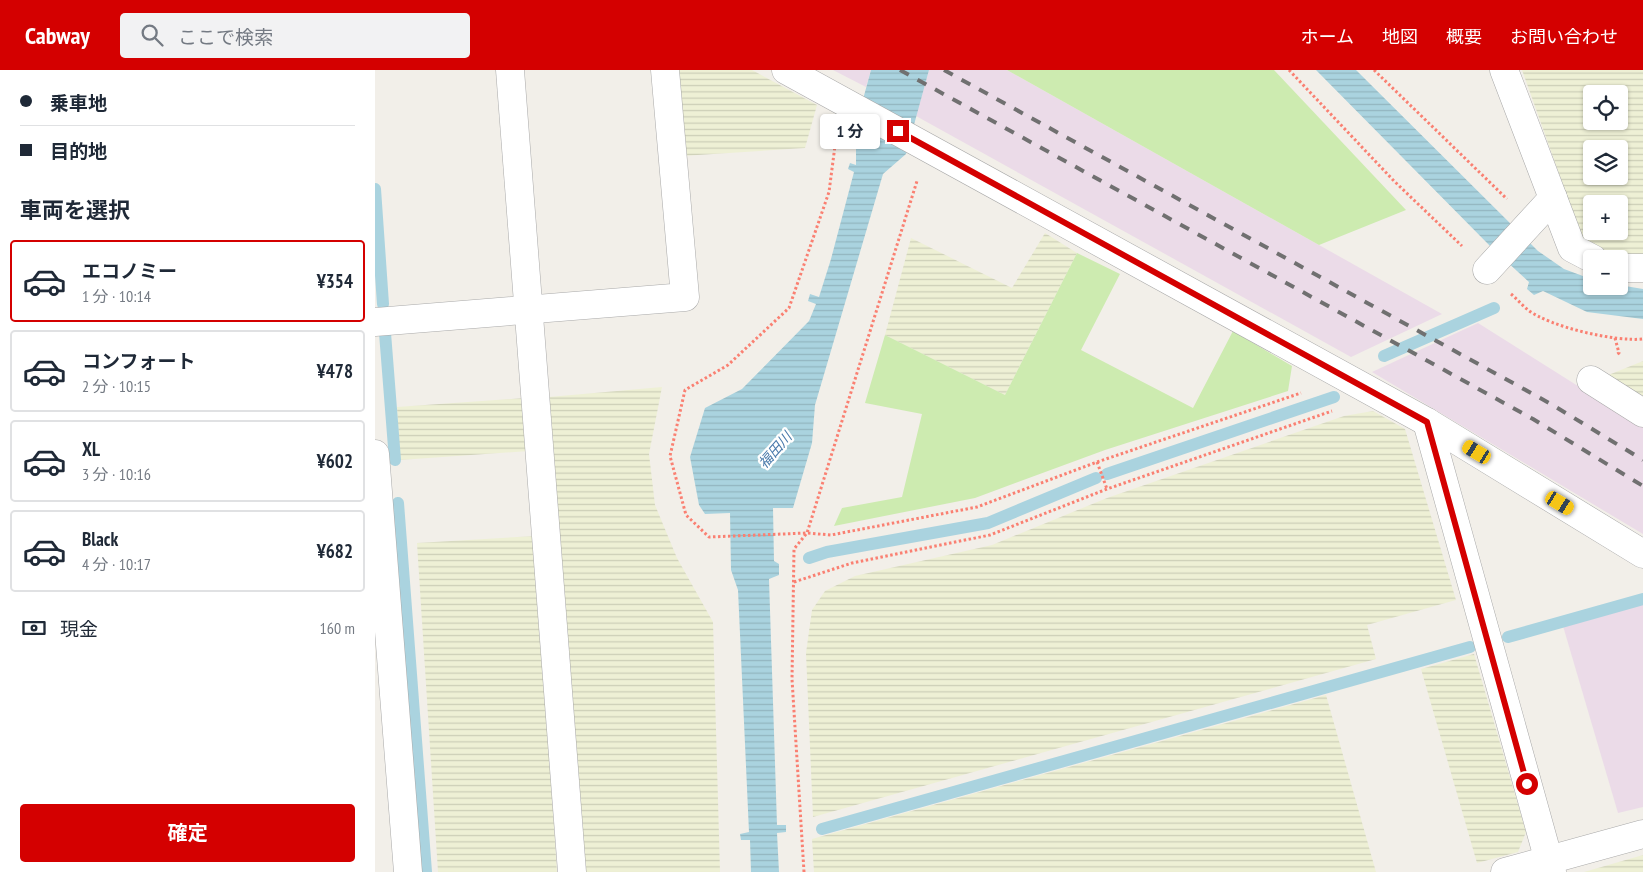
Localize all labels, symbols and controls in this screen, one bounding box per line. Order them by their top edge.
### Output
search box [120,13,470,58]
text: Cabway [25,20,90,51]
icon: search [138,21,166,49]
text: ここで検索 [178,25,273,49]
text: ホーム [1301,25,1354,48]
text: 地図 [1382,25,1418,48]
text: 概要 [1446,25,1482,48]
text: お問い合わせ [1510,25,1618,48]
map controls [1583,85,1628,295]
button: locate [1583,85,1628,130]
text: 乗車地 [50,91,107,115]
callout: 1 分 [821,114,881,148]
route end [887,120,909,142]
text: 1 分 [837,121,863,141]
text: 目的地 [50,139,107,163]
button: layers [1583,140,1628,185]
button: + [1583,195,1628,240]
text: 車両を選択 [20,196,130,224]
button: − [1583,250,1628,295]
icon: car [22,259,67,304]
text: エコノミー [82,259,177,283]
text: ¥354 [317,269,353,293]
text: 1 分 · 10:14 [82,286,151,306]
icon: car [22,349,67,394]
text: コンフォート [82,349,195,373]
text: ¥478 [317,359,353,383]
text: 2 分 · 10:15 [82,376,151,396]
water label: 福田川 [754,427,797,472]
text: XL [82,437,100,461]
car [1460,438,1493,466]
icon: car [22,439,67,484]
text: ¥602 [317,449,353,473]
text: 3 分 · 10:16 [82,464,151,484]
car [1543,489,1576,517]
text: Black [82,527,118,551]
icon: car [22,529,67,574]
text: ¥682 [317,539,353,563]
text: 4 分 · 10:17 [82,554,151,574]
icon: cash [20,614,48,642]
text: 現金 [60,617,98,641]
text: 160 m [320,618,355,638]
route start [1516,773,1538,795]
button: 確定 [20,804,355,862]

